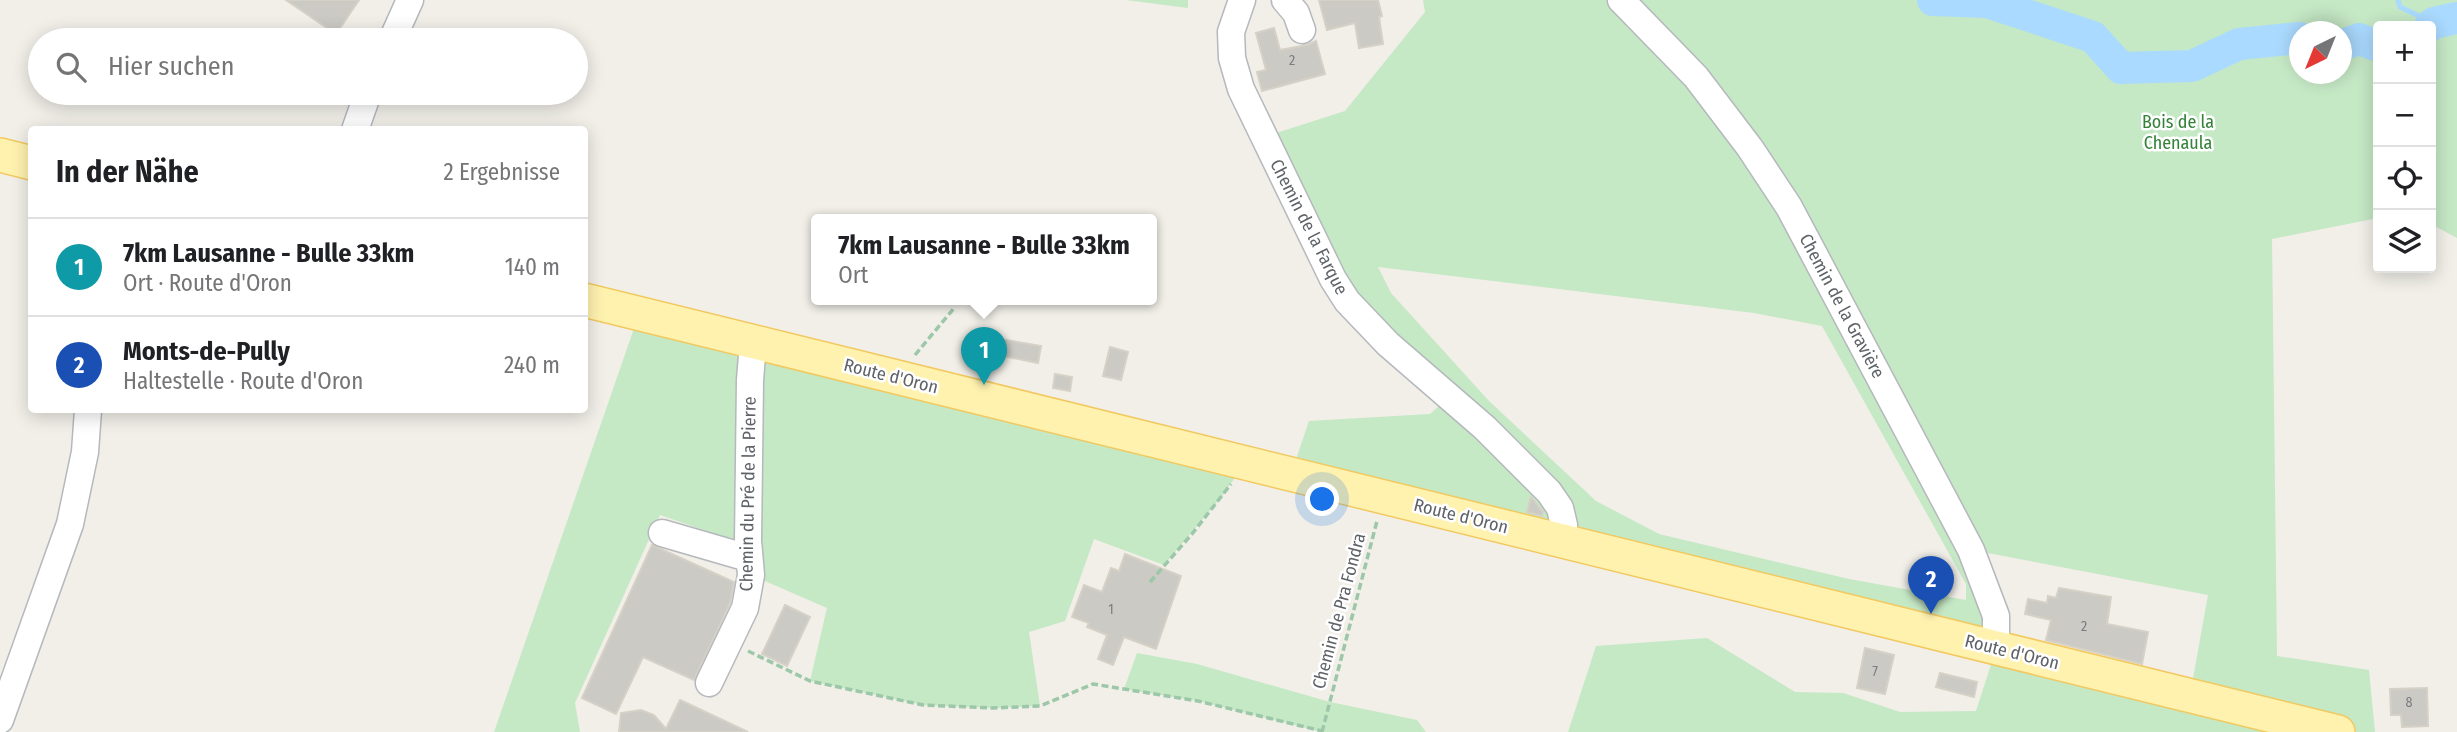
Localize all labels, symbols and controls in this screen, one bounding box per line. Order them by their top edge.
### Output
north arrow [2289,21,2352,84]
map controls [2373,21,2436,273]
button: + [2373,21,2436,84]
search box [28,28,588,105]
icon: search [52,48,90,86]
text: Hier suchen [108,51,234,82]
house number: 2 [1289,52,1295,69]
button: − [2373,84,2436,147]
park label: Bois de la Chenaula [2142,111,2214,154]
button: locate [2373,147,2436,210]
text: In der Nähe [56,154,199,190]
street label: Chemin de la Farque [1265,156,1353,299]
text: 2 Ergebnisse [443,158,560,186]
button: layers [2373,210,2436,273]
popup [811,214,1157,305]
text: 7km Lausanne - Bulle 33km [838,230,1130,261]
street label: Chemin de la Gravière [1795,230,1889,382]
text: 7km Lausanne - Bulle 33km [123,238,414,269]
text: 1 [74,253,84,281]
text: 140 m [505,253,560,281]
text: Ort [838,261,868,289]
text: Ort · Route d'Oron [123,269,292,297]
pin: 1 [961,327,1007,385]
text: Monts-de-Pully [123,336,290,367]
text: 2 [74,351,84,379]
text: 240 m [504,351,560,379]
street label: Route d'Oron [842,354,940,398]
text: Haltestelle · Route d'Oron [123,367,363,395]
street label: Chemin du Pré de la Pierre [735,396,761,592]
your location [1305,482,1339,516]
street label: Route d'Oron [1412,494,1510,538]
street label: Chemin de Pra Fondra [1308,530,1370,691]
pin: 2 [1908,556,1954,614]
house number: 1 [1108,601,1114,618]
house number: 2 [2081,618,2087,635]
street label: Route d'Oron [1963,630,2061,674]
house number: 7 [1872,663,1878,680]
house number: 8 [2406,694,2413,711]

